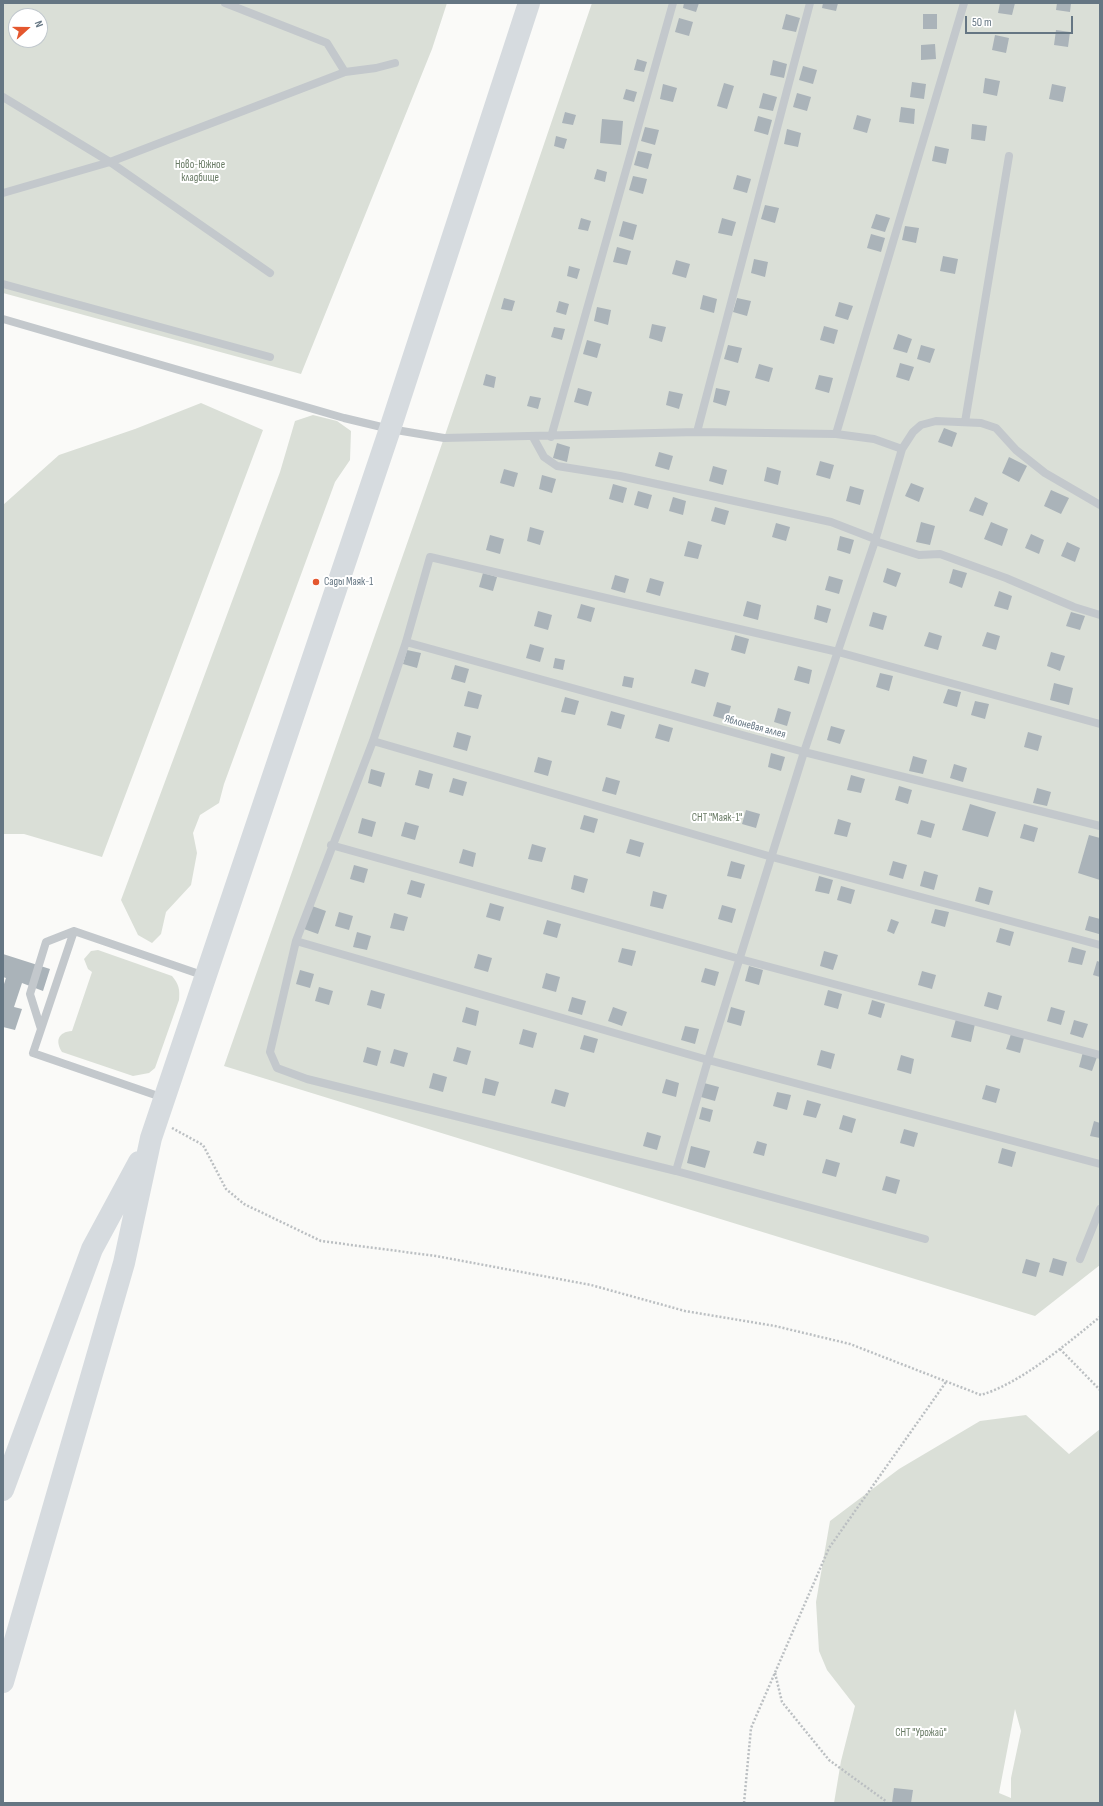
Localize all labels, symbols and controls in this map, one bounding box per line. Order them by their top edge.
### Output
north arrow [8,8,48,48]
scale bar [967,8,1075,34]
text: 50 m [972,15,992,30]
text: N [32,19,46,29]
park label: Ново-Южное кладбище [175,158,225,184]
place label: Сады Маяк-1 [324,575,373,589]
marker: Сады Маяк-1 [311,577,321,587]
street label: Яблоневая аллея [723,712,787,742]
park label: СНТ "Маяк-1" [692,811,742,825]
park label: СНТ "Урожай" [895,1726,947,1740]

